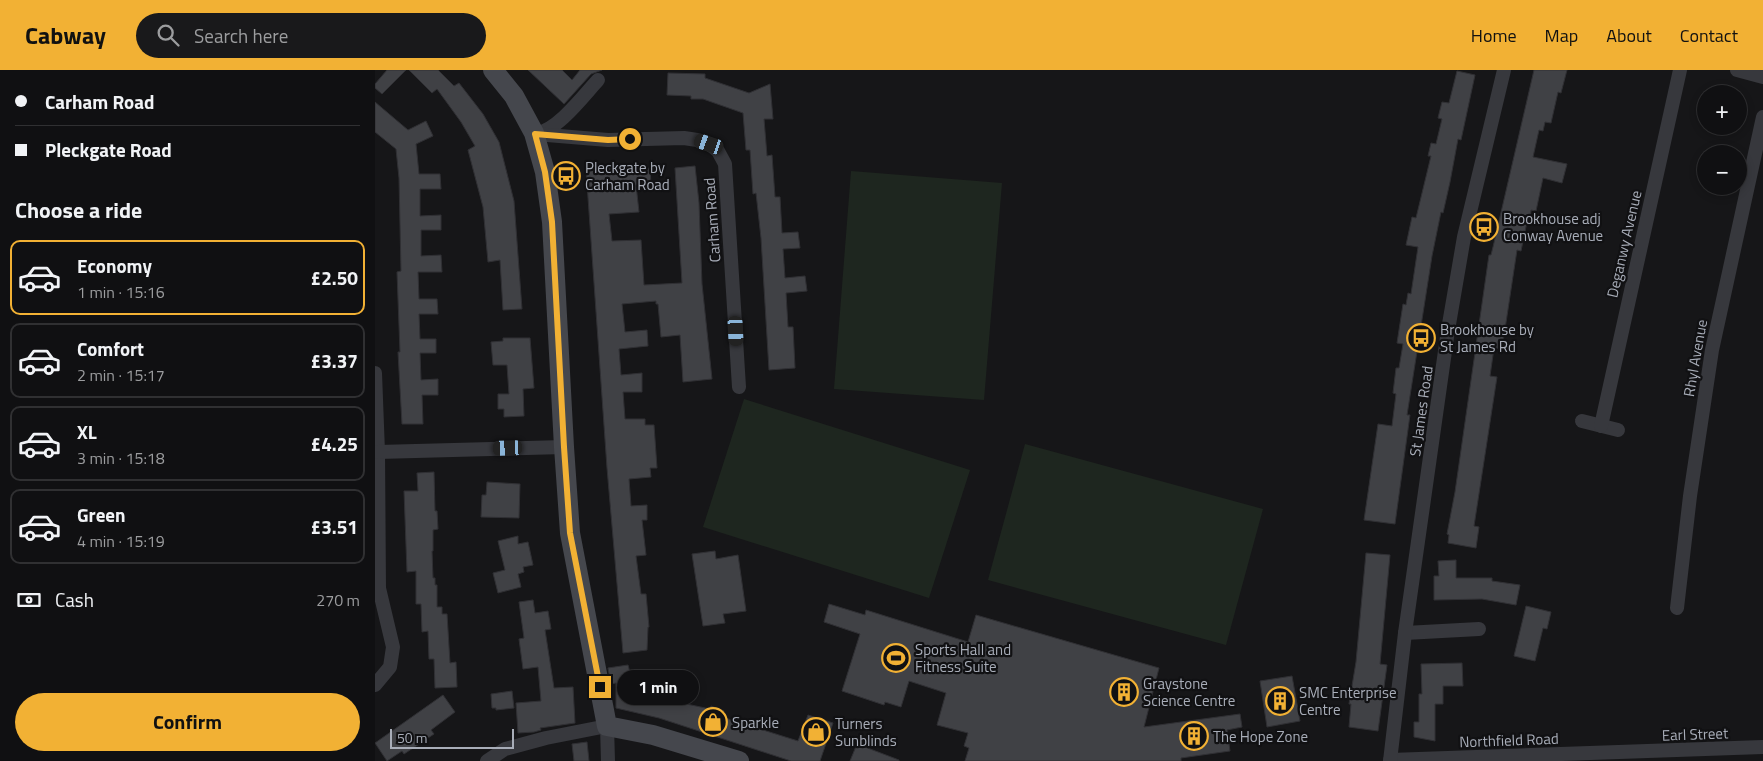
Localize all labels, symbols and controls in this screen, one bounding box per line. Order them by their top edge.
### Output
search box [136,13,486,58]
text: Cabway [25,17,106,53]
icon: search [154,21,182,49]
text: Search here [194,21,288,50]
text: Home [1471,22,1517,49]
text: Map [1545,22,1578,49]
text: About [1606,22,1652,49]
text: Contact [1680,22,1738,49]
map controls [1697,85,1747,195]
button: + [1697,85,1747,135]
text: Carham Road [45,87,154,116]
route start [619,128,641,150]
car [692,132,725,156]
text: Pleckgate Road [45,135,172,164]
button: − [1697,145,1747,195]
place label: Pleckgate by Carham Road [585,156,670,196]
bus stop icon: Pleckgate by Carham Road [551,161,581,191]
street label: Carham Road [698,177,726,263]
street label: Deganwy Avenue [1600,188,1648,300]
text: Choose a ride [15,193,142,227]
place label: Brookhouse adj Conway Avenue [1503,207,1603,247]
bus stop icon: Brookhouse adj Conway Avenue [1469,212,1499,242]
text: Economy [77,251,152,280]
icon: car [17,255,62,300]
text: £2.50 [311,263,358,292]
text: 1 min · 15:16 [77,280,165,304]
car [727,316,744,346]
place label: Brookhouse by St James Rd [1440,318,1534,358]
street label: Rhyl Avenue [1677,318,1713,398]
bus stop icon: Brookhouse by St James Rd [1406,323,1436,353]
text: Comfort [77,334,144,363]
icon: car [17,338,62,383]
text: £3.37 [311,346,358,375]
text: 2 min · 15:17 [77,363,165,387]
street label: St James Road [1403,364,1439,458]
text: XL [77,417,97,446]
icon: car [17,421,62,466]
text: £4.25 [311,429,358,458]
car [492,440,523,456]
text: 3 min · 15:18 [77,446,165,470]
text: Green [77,500,126,529]
icon: car [17,504,62,549]
text: £3.51 [311,512,358,541]
text: 4 min · 15:19 [77,529,165,553]
text: Cash [55,585,94,614]
icon: cash [15,586,43,614]
text: 270 m [316,588,360,612]
place label: Sports Hall and Fitness Suite [915,638,1011,678]
sports icon: Sports Hall and Fitness Suite [881,643,911,673]
callout: 1 min [617,670,700,704]
place label: Graystone Science Centre [1143,672,1235,712]
text: 1 min [639,675,677,699]
route end [589,676,611,698]
building icon: Graystone Science Centre [1109,677,1139,707]
place label: SMC Enterprise Centre [1299,681,1396,721]
building icon: SMC Enterprise Centre [1265,686,1295,716]
button: Confirm [15,693,360,751]
shop icon: Sparkle [698,707,728,737]
place label: Sparkle [732,711,779,734]
place label: Turners Sunblinds [835,712,897,752]
shop icon: Turners Sunblinds [801,717,831,747]
building icon: The Hope Zone [1179,721,1209,751]
street label: Earl Street [1661,721,1729,747]
place label: The Hope Zone [1213,725,1308,748]
scale bar [390,726,514,749]
text: 50 m [397,727,427,748]
street label: Northfield Road [1459,727,1559,753]

